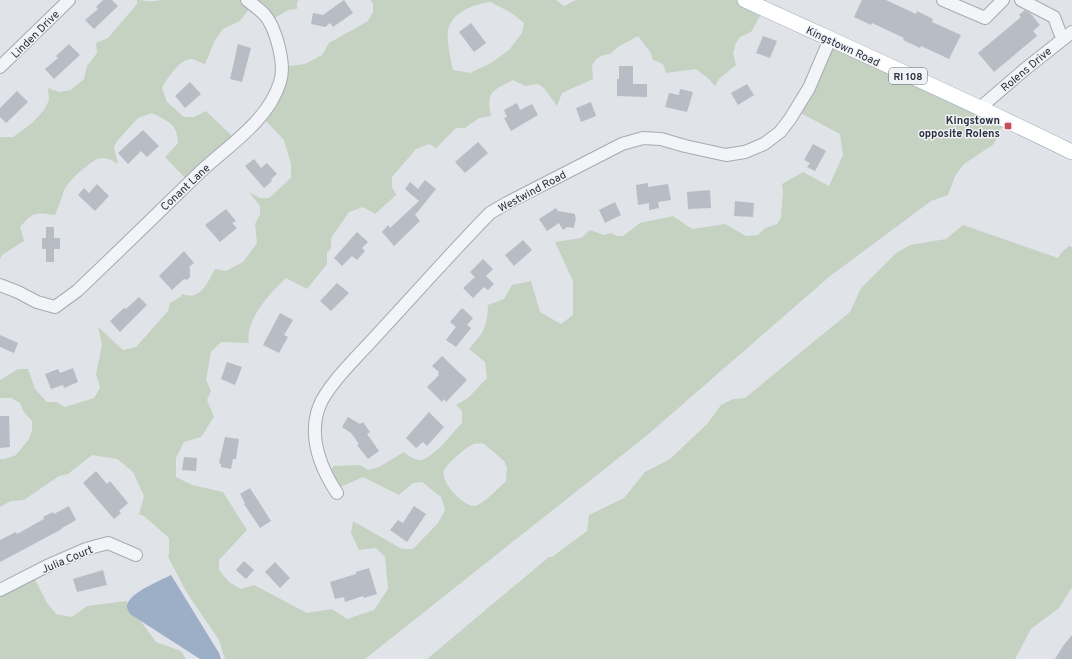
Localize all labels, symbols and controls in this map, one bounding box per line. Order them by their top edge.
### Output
street label: Linden Drive [9,8,63,62]
street label: Kingstown Road [803,24,882,70]
street label: Rolens Drive [998,44,1055,95]
road number: RI 108 [889,68,927,84]
place label: Kingstown opposite Rolens [919,114,1000,141]
marker: Kingstown opposite Rolens [1003,121,1013,131]
street label: Conant Lane [158,161,213,214]
street label: Westwind Road [496,168,569,216]
street label: Julia Court [40,543,95,577]

